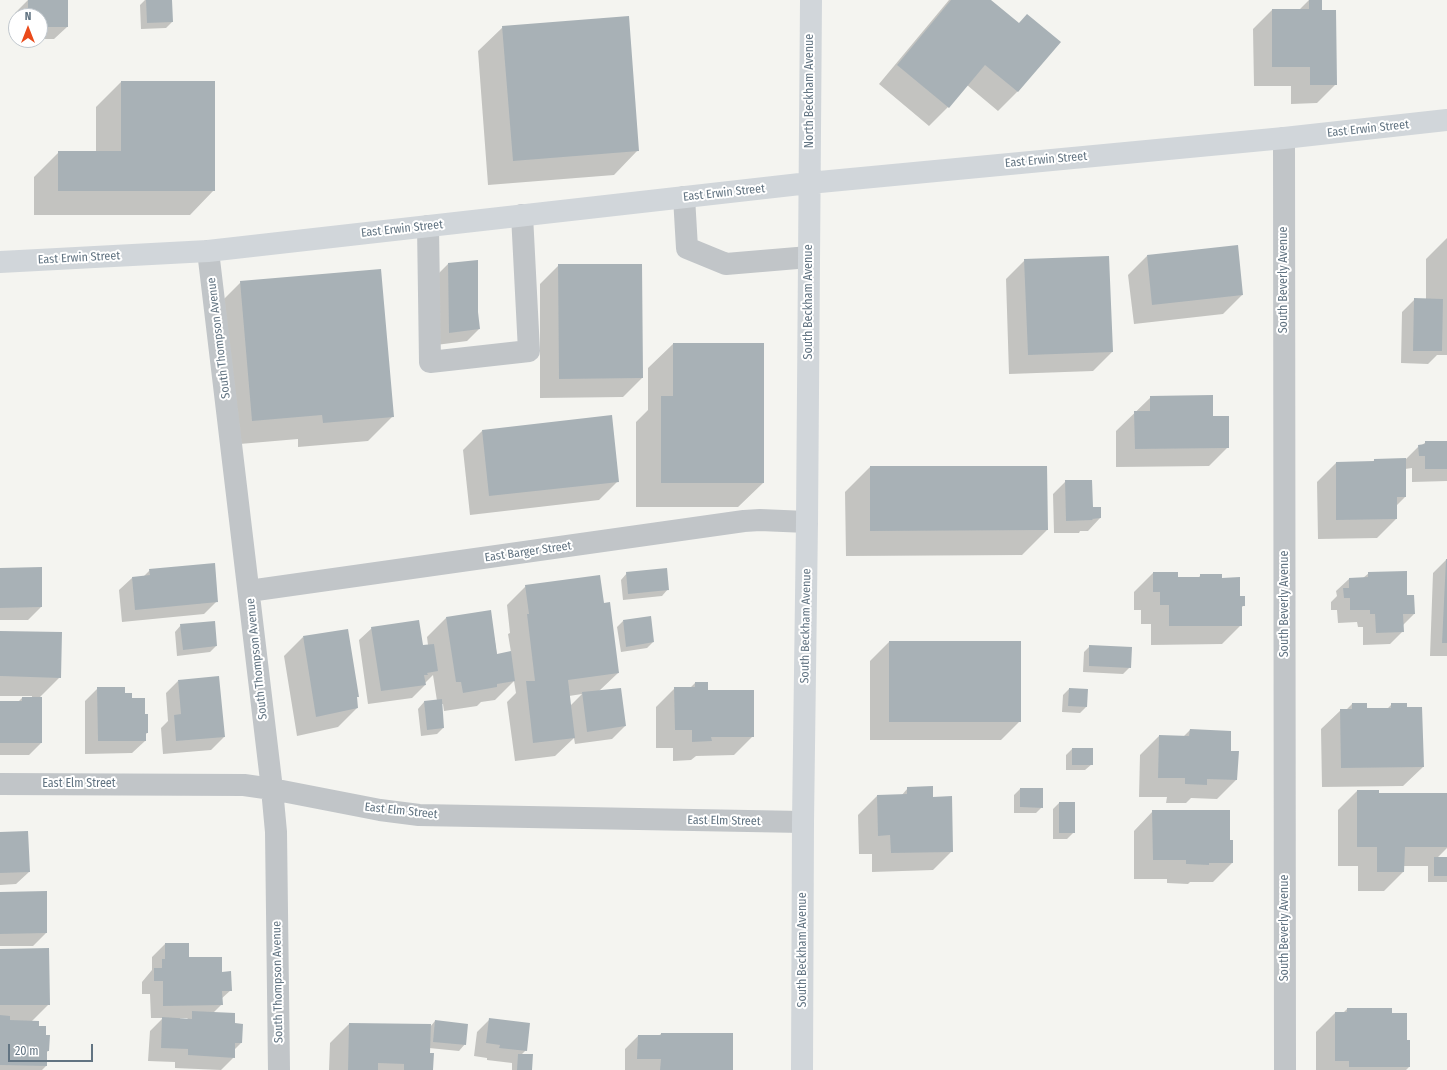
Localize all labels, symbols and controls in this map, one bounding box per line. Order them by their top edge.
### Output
north arrow [8,8,48,48]
text: N [25,10,31,23]
street label: North Beckham Avenue [803,34,817,148]
street label: East Erwin Street [1326,118,1410,140]
street label: East Erwin Street [1004,149,1088,171]
street label: East Erwin Street [682,182,766,204]
street label: East Erwin Street [360,218,444,240]
street label: South Beverly Avenue [1277,227,1291,333]
street label: South Beckham Avenue [802,244,816,360]
street label: East Erwin Street [37,249,121,267]
street label: South Thompson Avenue [204,277,234,399]
street label: East Barger Street [484,539,572,565]
street label: South Beverly Avenue [1278,551,1292,657]
street label: South Beckham Avenue [798,568,814,684]
street label: South Thompson Avenue [243,598,271,720]
street label: East Elm Street [42,777,116,791]
street label: East Elm Street [364,800,438,822]
street label: East Elm Street [687,813,761,829]
street label: South Beverly Avenue [1278,875,1292,981]
street label: South Beckham Avenue [796,892,810,1008]
street label: South Thompson Avenue [270,921,286,1043]
scale bar [10,1036,95,1062]
text: 20 m [15,1044,39,1058]

